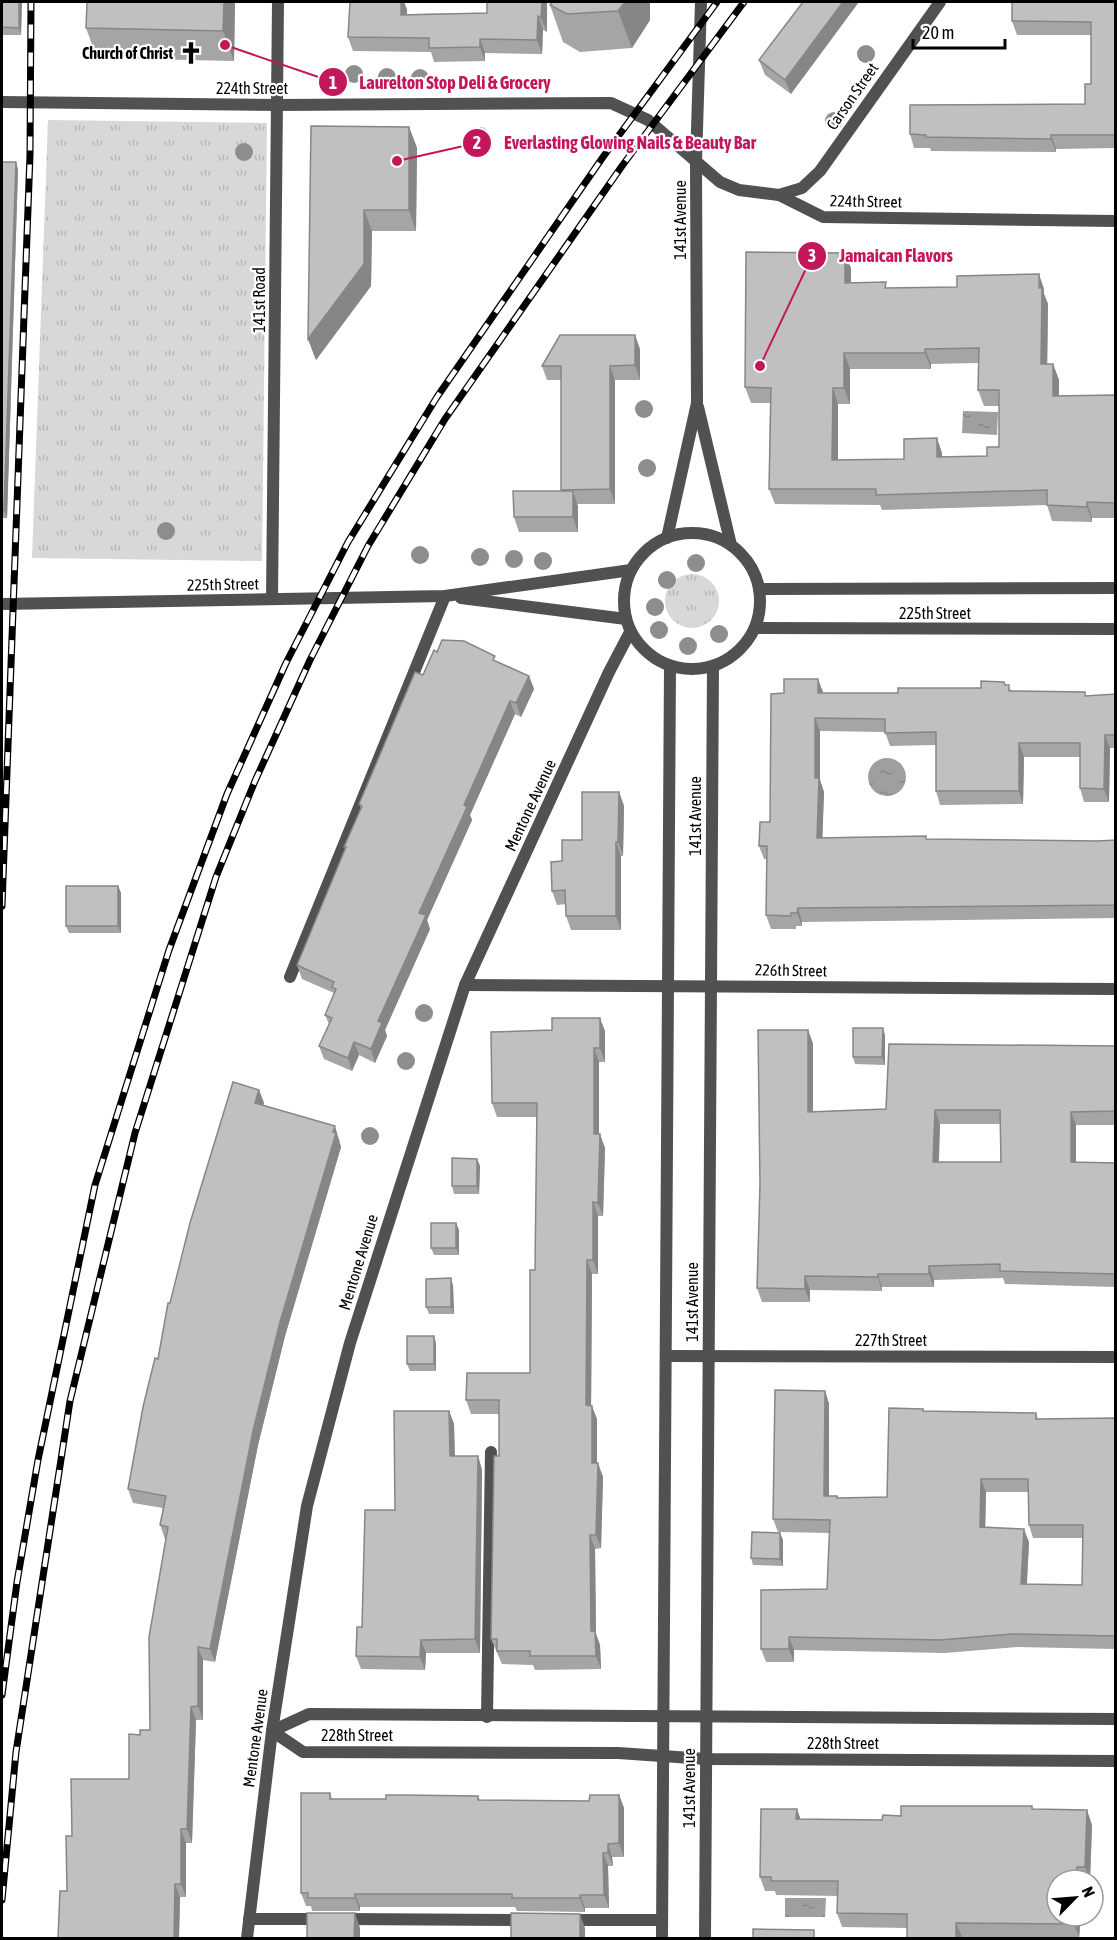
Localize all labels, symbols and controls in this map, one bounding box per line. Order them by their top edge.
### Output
scale bar [913,12,1004,50]
text: 20 m [922,22,954,43]
church icon: Church of Christ [178,40,204,66]
place label: Church of Christ [82,44,173,62]
street label: Carson Street [822,59,882,133]
callout: Laurelton Stop Deli & Grocery [318,64,563,100]
text: 1 [329,72,337,93]
text: Laurelton Stop Deli & Grocery [359,72,551,93]
street label: 224th Street [216,79,288,97]
callout: Everlasting Glowing Nails & Beauty Bar [462,125,768,161]
text: 2 [473,132,481,153]
text: Everlasting Glowing Nails & Beauty Bar [504,132,757,153]
street label: 141st Avenue [671,180,689,260]
street label: 224th Street [830,191,903,211]
callout: Jamaican Flavors [797,238,964,274]
text: 3 [808,245,816,266]
text: Jamaican Flavors [838,245,953,266]
street label: 141st Road [250,267,268,333]
street label: 225th Street [187,574,260,594]
street label: 225th Street [899,604,971,622]
street label: Mentone Avenue [501,756,559,854]
street label: 141st Avenue [686,776,704,856]
street label: 226th Street [755,960,828,980]
street label: Mentone Avenue [335,1212,381,1312]
street label: 141st Avenue [683,1262,701,1342]
street label: 227th Street [855,1331,927,1349]
street label: Mentone Avenue [239,1688,271,1788]
street label: 228th Street [321,1726,393,1744]
street label: 228th Street [807,1734,879,1752]
street label: 141st Avenue [680,1748,698,1828]
north arrow [1045,1868,1105,1928]
text: N [1078,1884,1099,1900]

